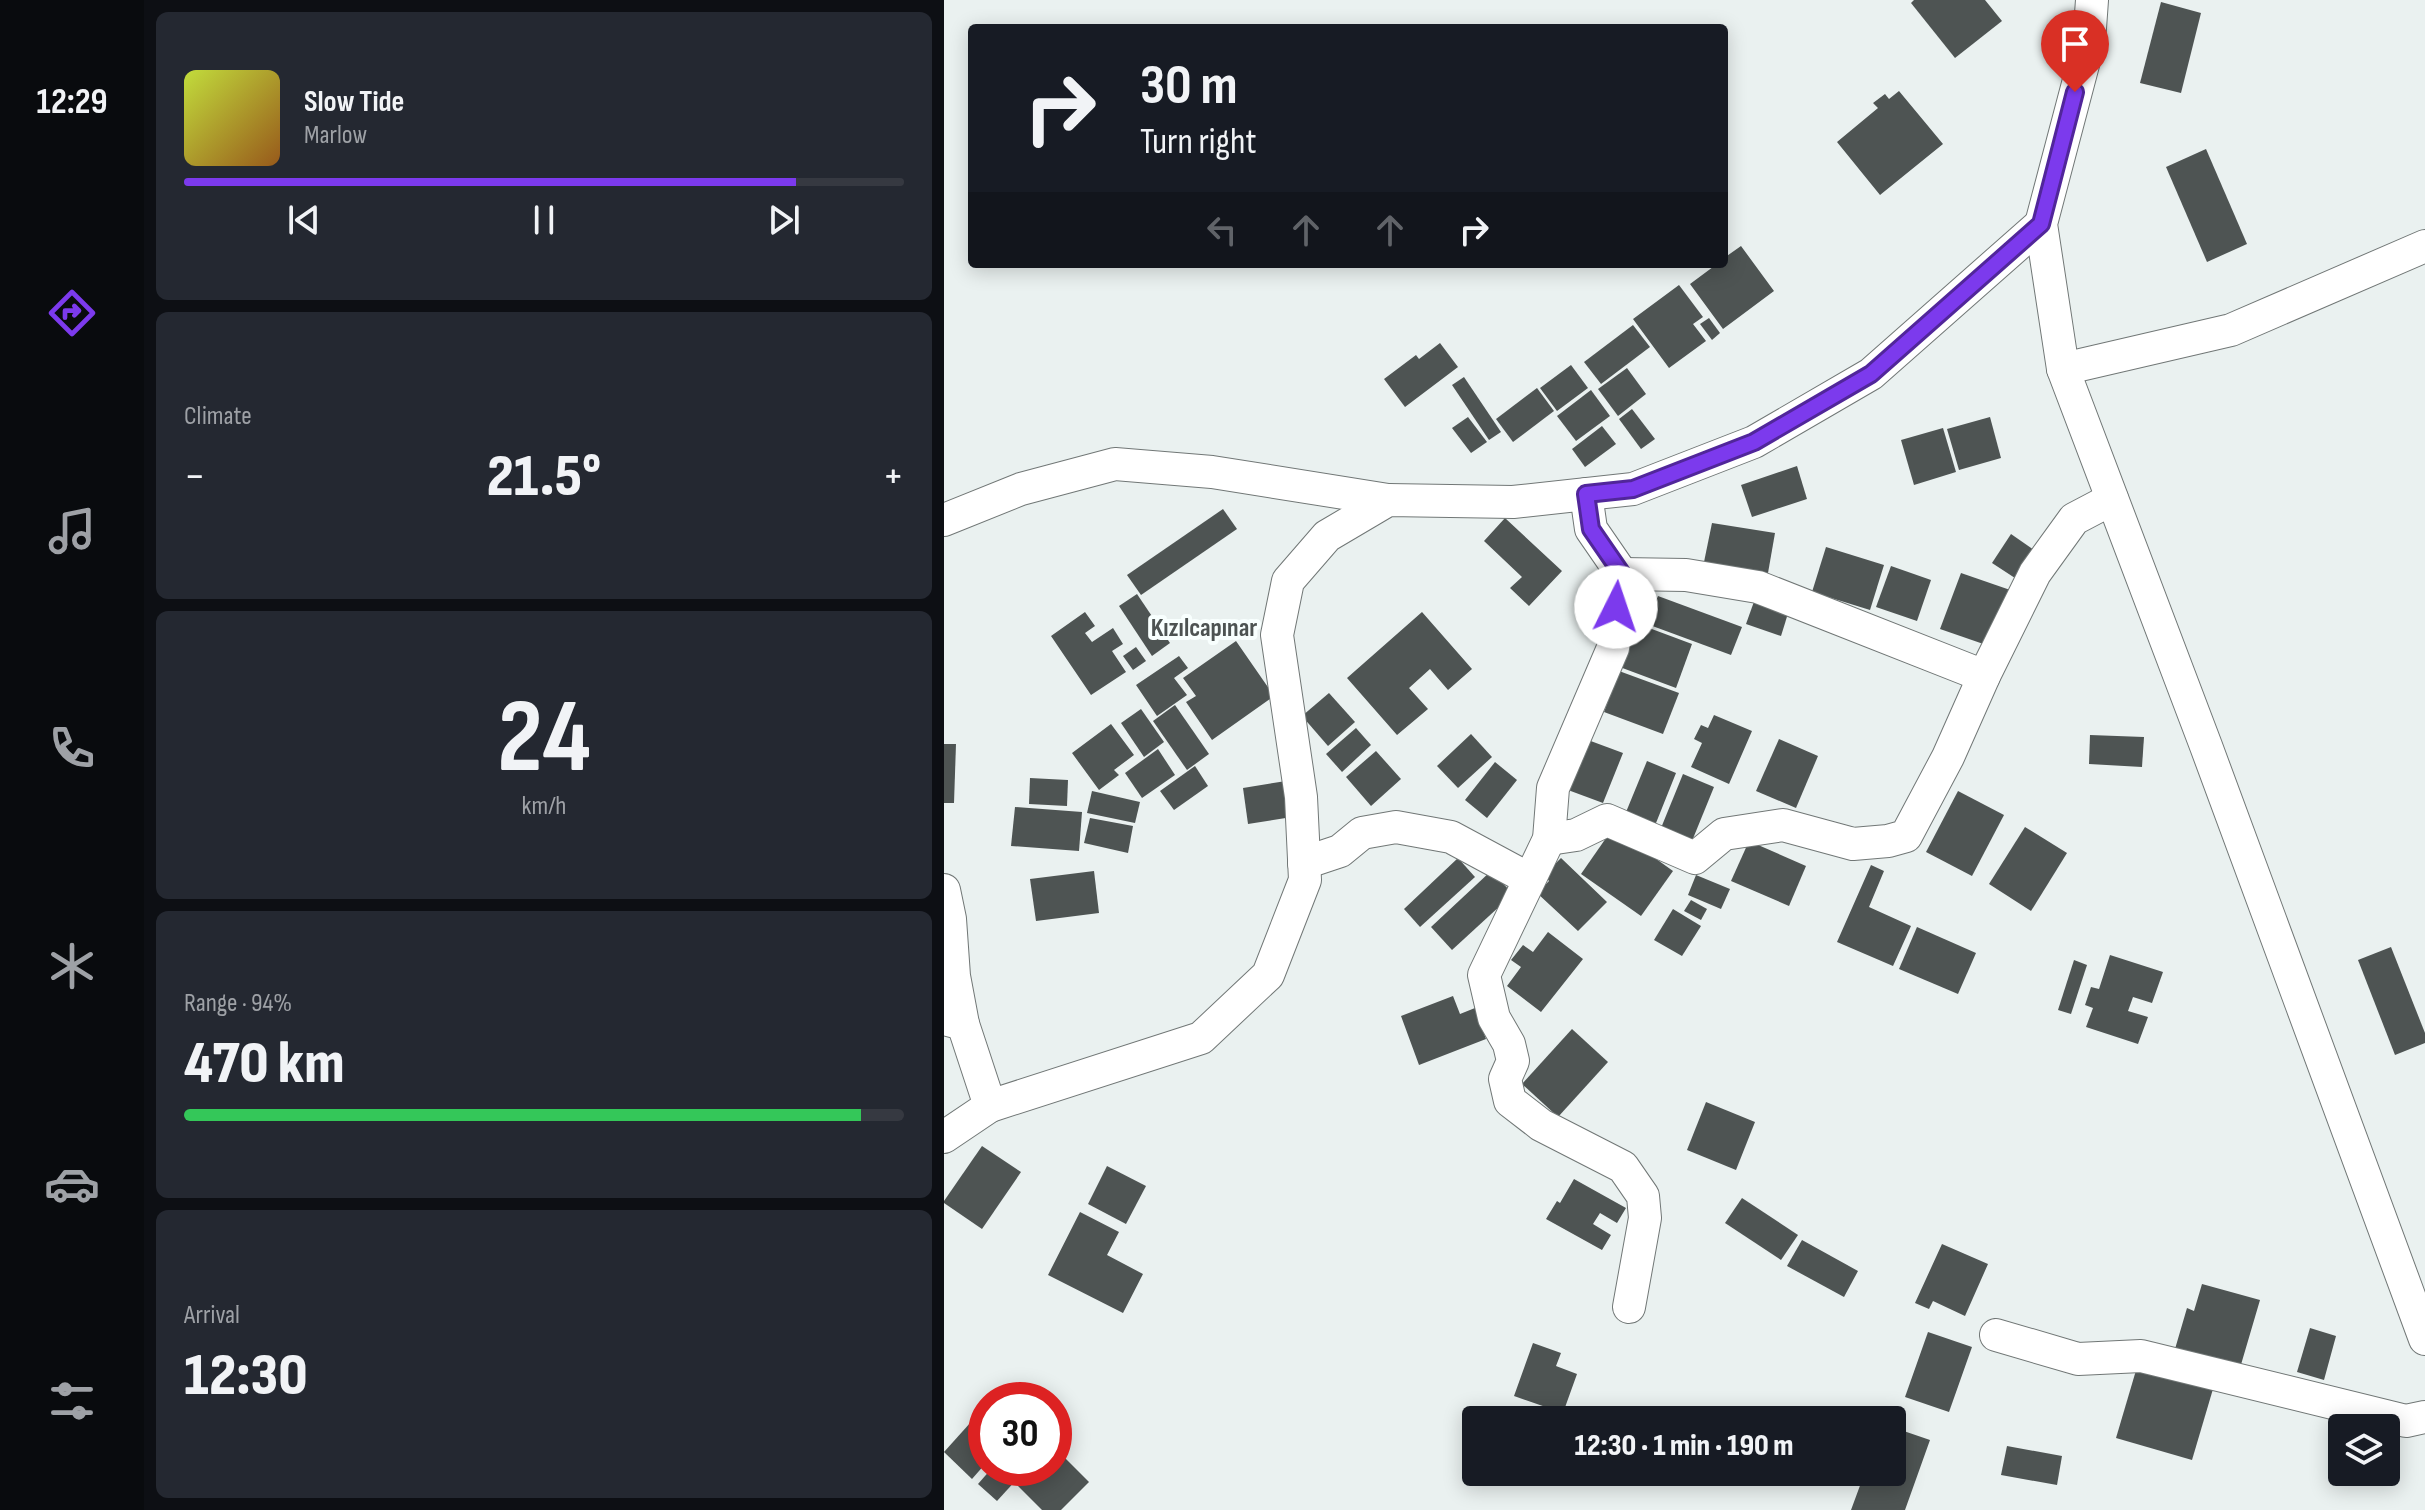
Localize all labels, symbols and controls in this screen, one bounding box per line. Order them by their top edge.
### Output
pin [2041,10,2109,92]
icon: arrive [2053,22,2097,66]
text: 30 m [1140,53,1238,120]
icon: right [1008,56,1112,160]
text: 12:29 [36,81,108,124]
text: Slow Tide [304,84,404,120]
text: Marlow [304,120,367,151]
text: Turn right [1140,121,1257,164]
icon: previous [282,198,326,242]
icon: pause [522,198,566,242]
icon: next [762,198,806,242]
icon: left [1200,208,1244,252]
icon: ahead [1284,208,1328,252]
icon: ahead [1368,208,1412,252]
icon: right [1452,208,1496,252]
icon: directions [44,285,100,341]
text: Climate [184,401,252,432]
text: 21.5° [487,441,601,513]
text: − [184,450,206,503]
text: + [882,450,904,503]
icon: music [44,503,100,559]
position arrow [1574,565,1658,649]
district label: Kızılcapınar [1151,613,1257,644]
text: 24 [497,676,591,801]
icon: phone [44,720,100,776]
text: km/h [522,791,566,822]
icon: climate [44,938,100,994]
text: Range · 94% [184,988,292,1019]
text: 470 km [184,1028,345,1100]
icon: car [44,1156,100,1212]
text: Arrival [184,1300,240,1331]
text: 12:30 [184,1340,308,1412]
icon: filters [44,1373,100,1429]
speed limit sign: 30 [968,1382,1072,1486]
map controls [2328,1414,2400,1486]
button: layers [2328,1414,2400,1486]
text: 12:30 · 1 min · 190 m [1574,1428,1794,1464]

